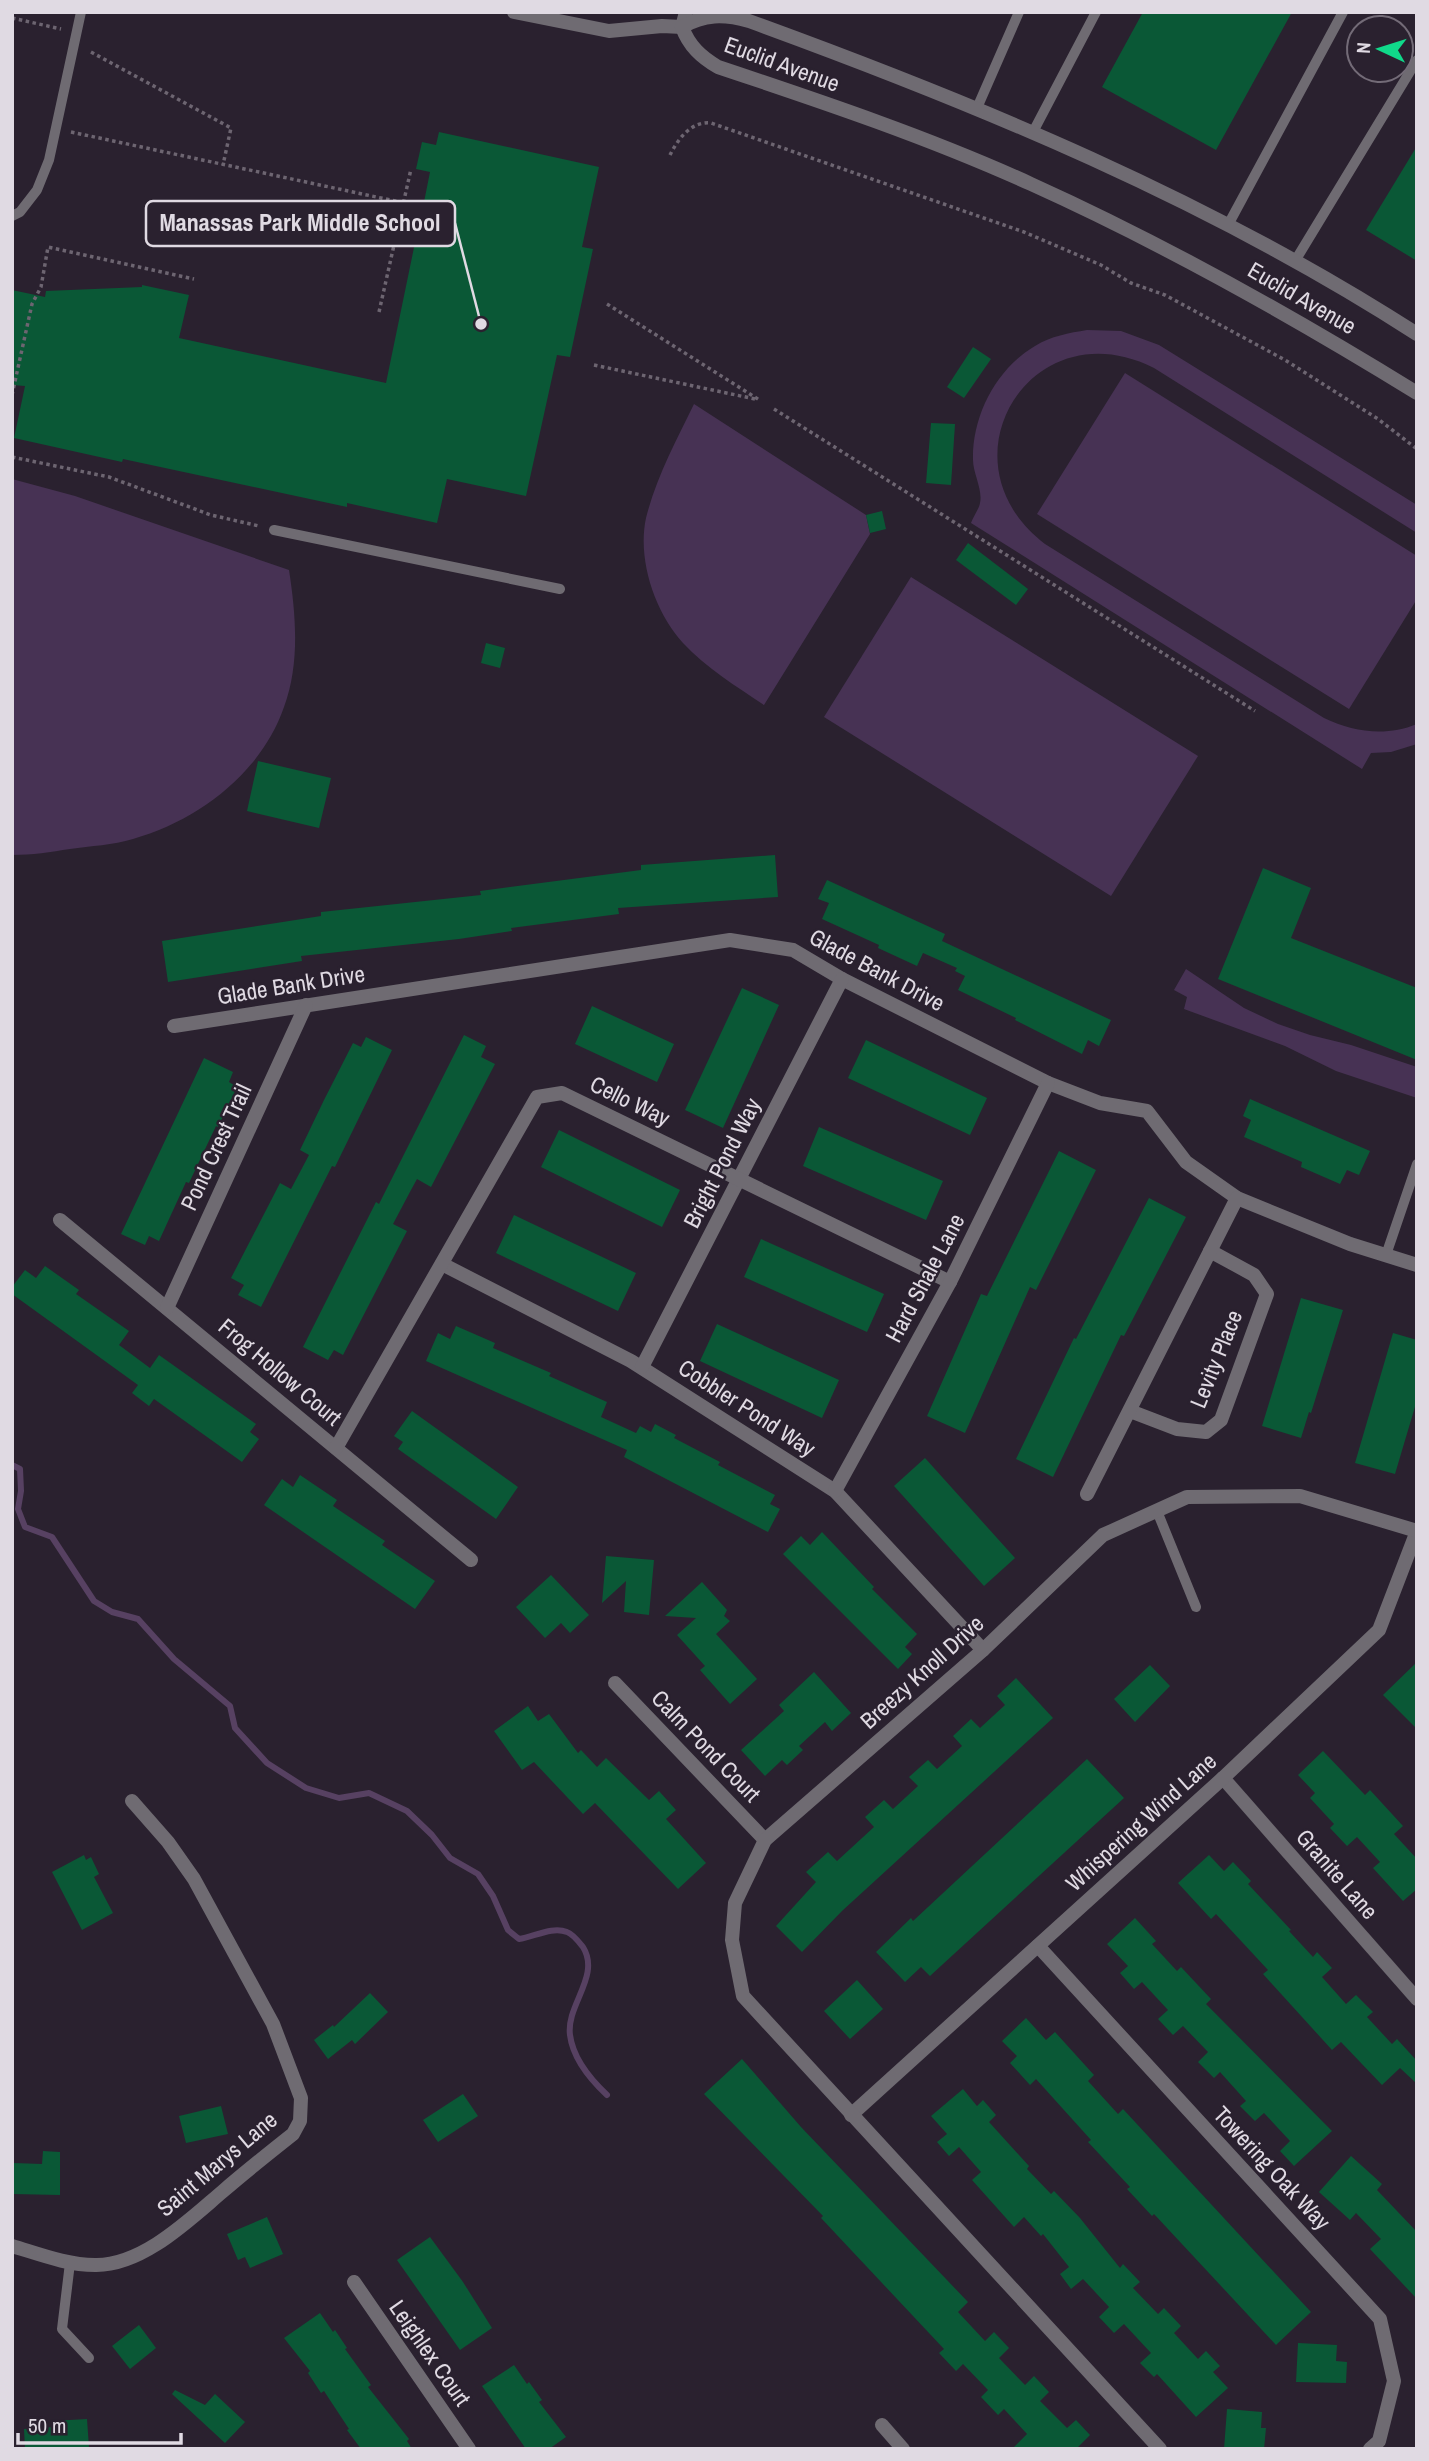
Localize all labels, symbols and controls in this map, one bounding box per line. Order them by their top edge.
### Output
north arrow [1345,14,1415,84]
street label: Euclid Avenue [720,28,844,99]
text: N [1350,41,1376,54]
callout: Manassas Park Middle School [146,201,455,246]
text: Manassas Park Middle School [159,206,441,238]
street label: Euclid Avenue [1242,254,1362,341]
street label: Glade Bank Drive [804,921,950,1018]
street label: Glade Bank Drive [215,958,367,1011]
street label: Cello Way [585,1068,676,1133]
street label: Pond Crest Trail [173,1078,258,1215]
street label: Bright Pond Way [676,1092,768,1233]
street label: Hard Shale Lane [878,1208,971,1348]
street label: Levity Place [1182,1305,1249,1412]
street label: Frog Hollow Court [212,1311,348,1432]
street label: Cobbler Pond Way [673,1352,822,1464]
street label: Breezy Knoll Drive [853,1608,990,1735]
street label: Calm Pond Court [645,1683,768,1808]
street label: Whispering Wind Lane [1059,1746,1223,1898]
street label: Granite Lane [1290,1822,1385,1925]
street label: Towering Oak Way [1207,2099,1338,2237]
street label: Saint Marys Lane [150,2104,283,2223]
street label: Leighlex Court [383,2294,478,2412]
scale bar [18,2402,180,2446]
text: 50 m [28,2411,66,2440]

